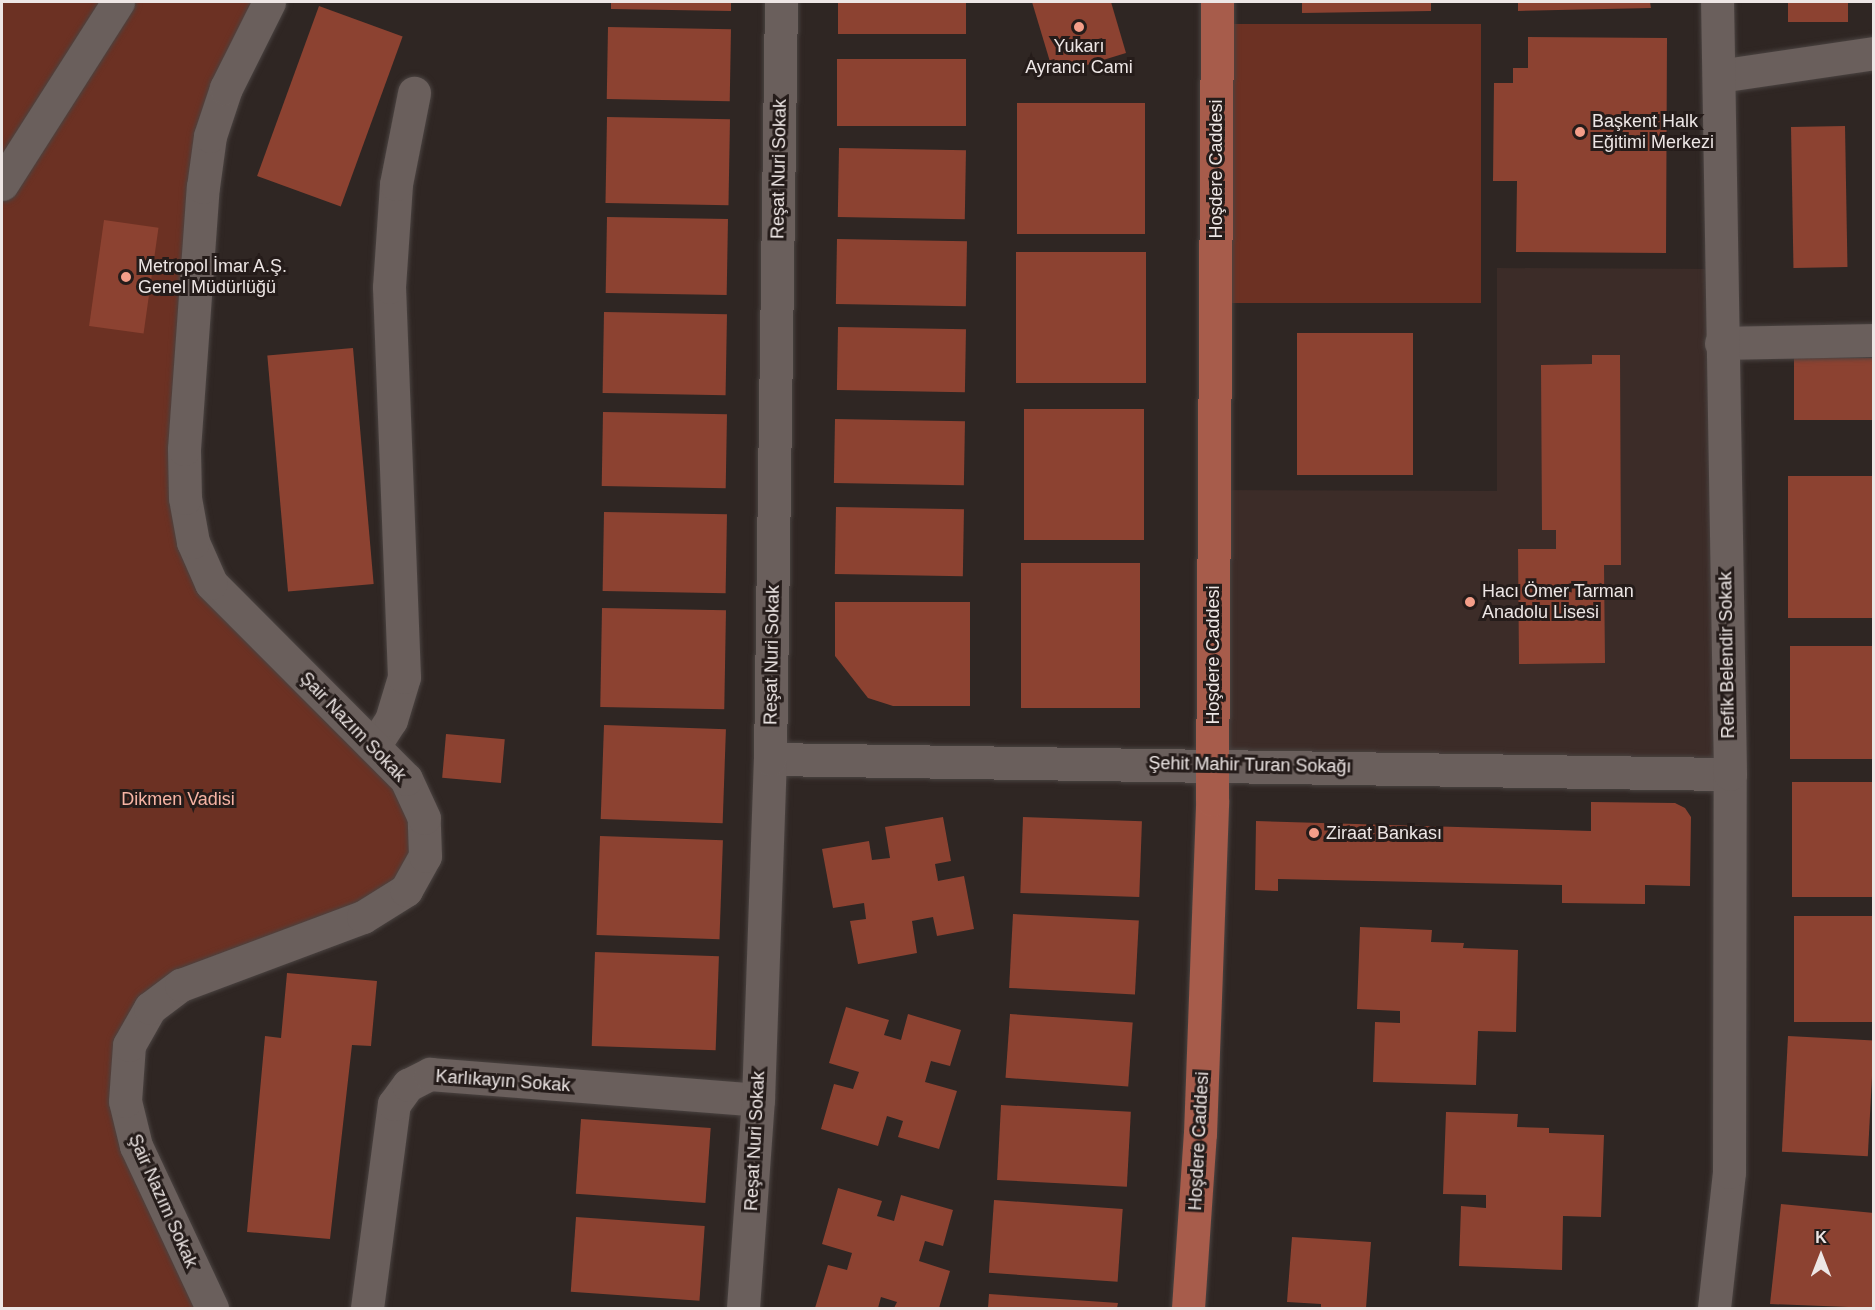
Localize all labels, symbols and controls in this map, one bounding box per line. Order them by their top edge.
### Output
marker: Yukarı Ayrancı Cami [1072,20,1086,34]
place label: Yukarı Ayrancı Cami [1025,36,1133,78]
street label: Reşat Nuri Sokak [767,99,791,239]
street label: Hoşdere Caddesi [1205,99,1227,239]
place label: Başkent Halk Eğitimi Merkezi [1592,111,1714,154]
marker: Başkent Halk Eğitimi Merkezi [1573,125,1587,139]
place label: Metropol İmar A.Ş. Genel Müdürlüğü [138,256,288,298]
marker: Metropol İmar A.Ş. Genel Müdürlüğü [119,270,133,284]
street label: Refik Belendir Sokak [1715,571,1739,739]
place label: Hacı Ömer Tarman Anadolu Lisesi [1482,581,1634,624]
street label: Reşat Nuri Sokak [760,585,784,725]
street label: Hoşdere Caddesi [1202,585,1224,725]
marker: Hacı Ömer Tarman Anadolu Lisesi [1463,595,1477,609]
street label: Şair Nazım Sokak [295,668,411,786]
street label: Şehit Mahir Turan Sokağı [1148,752,1352,778]
park label: Dikmen Vadisi [121,788,235,810]
place label: Ziraat Bankası [1326,822,1442,844]
marker: Ziraat Bankası [1307,826,1321,840]
street label: Karlıkayın Sokak [435,1066,571,1096]
street label: Reşat Nuri Sokak [741,1071,769,1211]
street label: Hoşdere Caddesi [1185,1071,1213,1211]
street label: Şair Nazım Sokak [124,1131,202,1271]
north arrow [1791,1226,1851,1286]
text: K [1815,1229,1827,1246]

